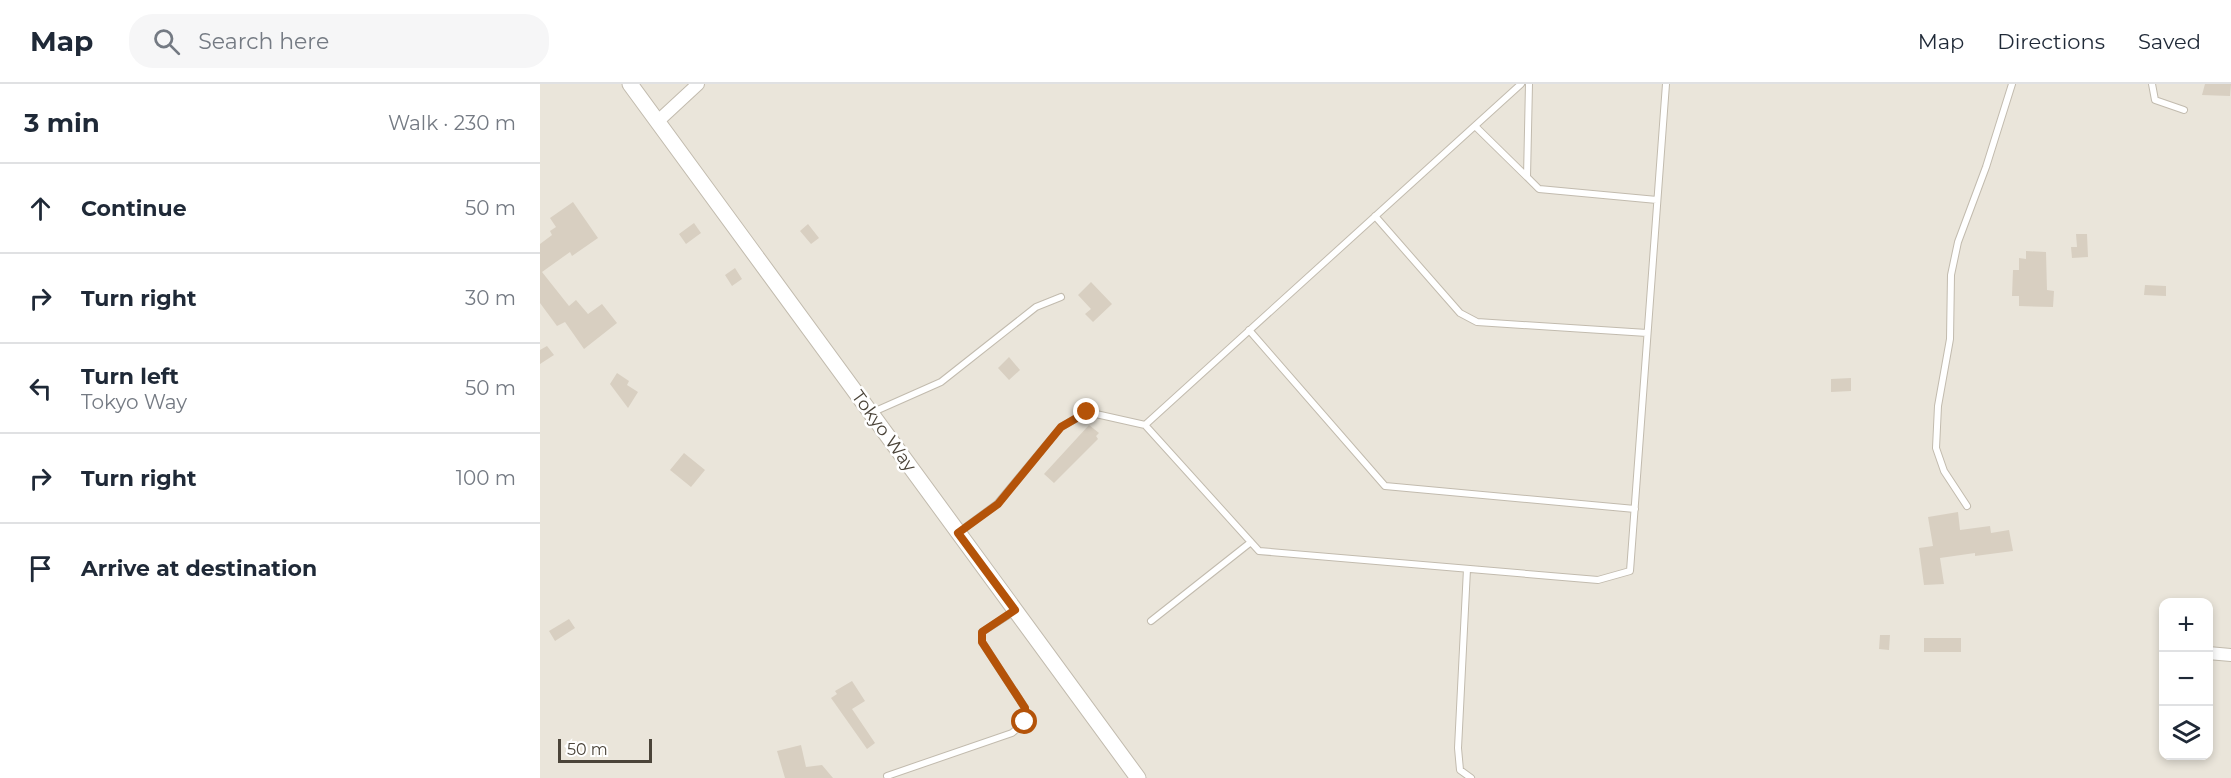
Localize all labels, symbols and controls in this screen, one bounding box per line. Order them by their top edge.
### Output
search box [129,14,549,68]
text: Map [30,24,93,58]
icon: search [150,25,183,58]
text: Search here [198,28,329,55]
text: Map [1918,29,1964,54]
text: Directions [1997,29,2105,54]
text: Saved [2138,29,2201,54]
text: 3 min [24,107,100,139]
text: Walk · 230 m [388,111,516,135]
icon: ahead [24,192,57,225]
text: Continue [81,195,187,222]
text: 50 m [465,196,516,220]
icon: right [24,282,57,315]
text: Turn right [81,285,196,312]
text: 30 m [465,286,516,310]
text: Turn left [81,363,179,390]
icon: left [24,372,57,405]
text: 50 m [465,376,516,400]
street label: Tokyo Way [847,386,921,476]
text: Tokyo Way [81,390,187,414]
route end [1073,398,1099,424]
icon: right [24,462,57,495]
text: Turn right [81,465,196,492]
text: 100 m [456,466,516,490]
icon: arrive [24,552,57,585]
text: Arrive at destination [81,555,317,582]
map controls [2159,598,2213,760]
button: + [2159,598,2213,652]
button: − [2159,652,2213,706]
button: layers [2159,706,2213,760]
route start [1011,708,1037,734]
scale bar [558,736,652,764]
text: 50 m [567,740,608,759]

